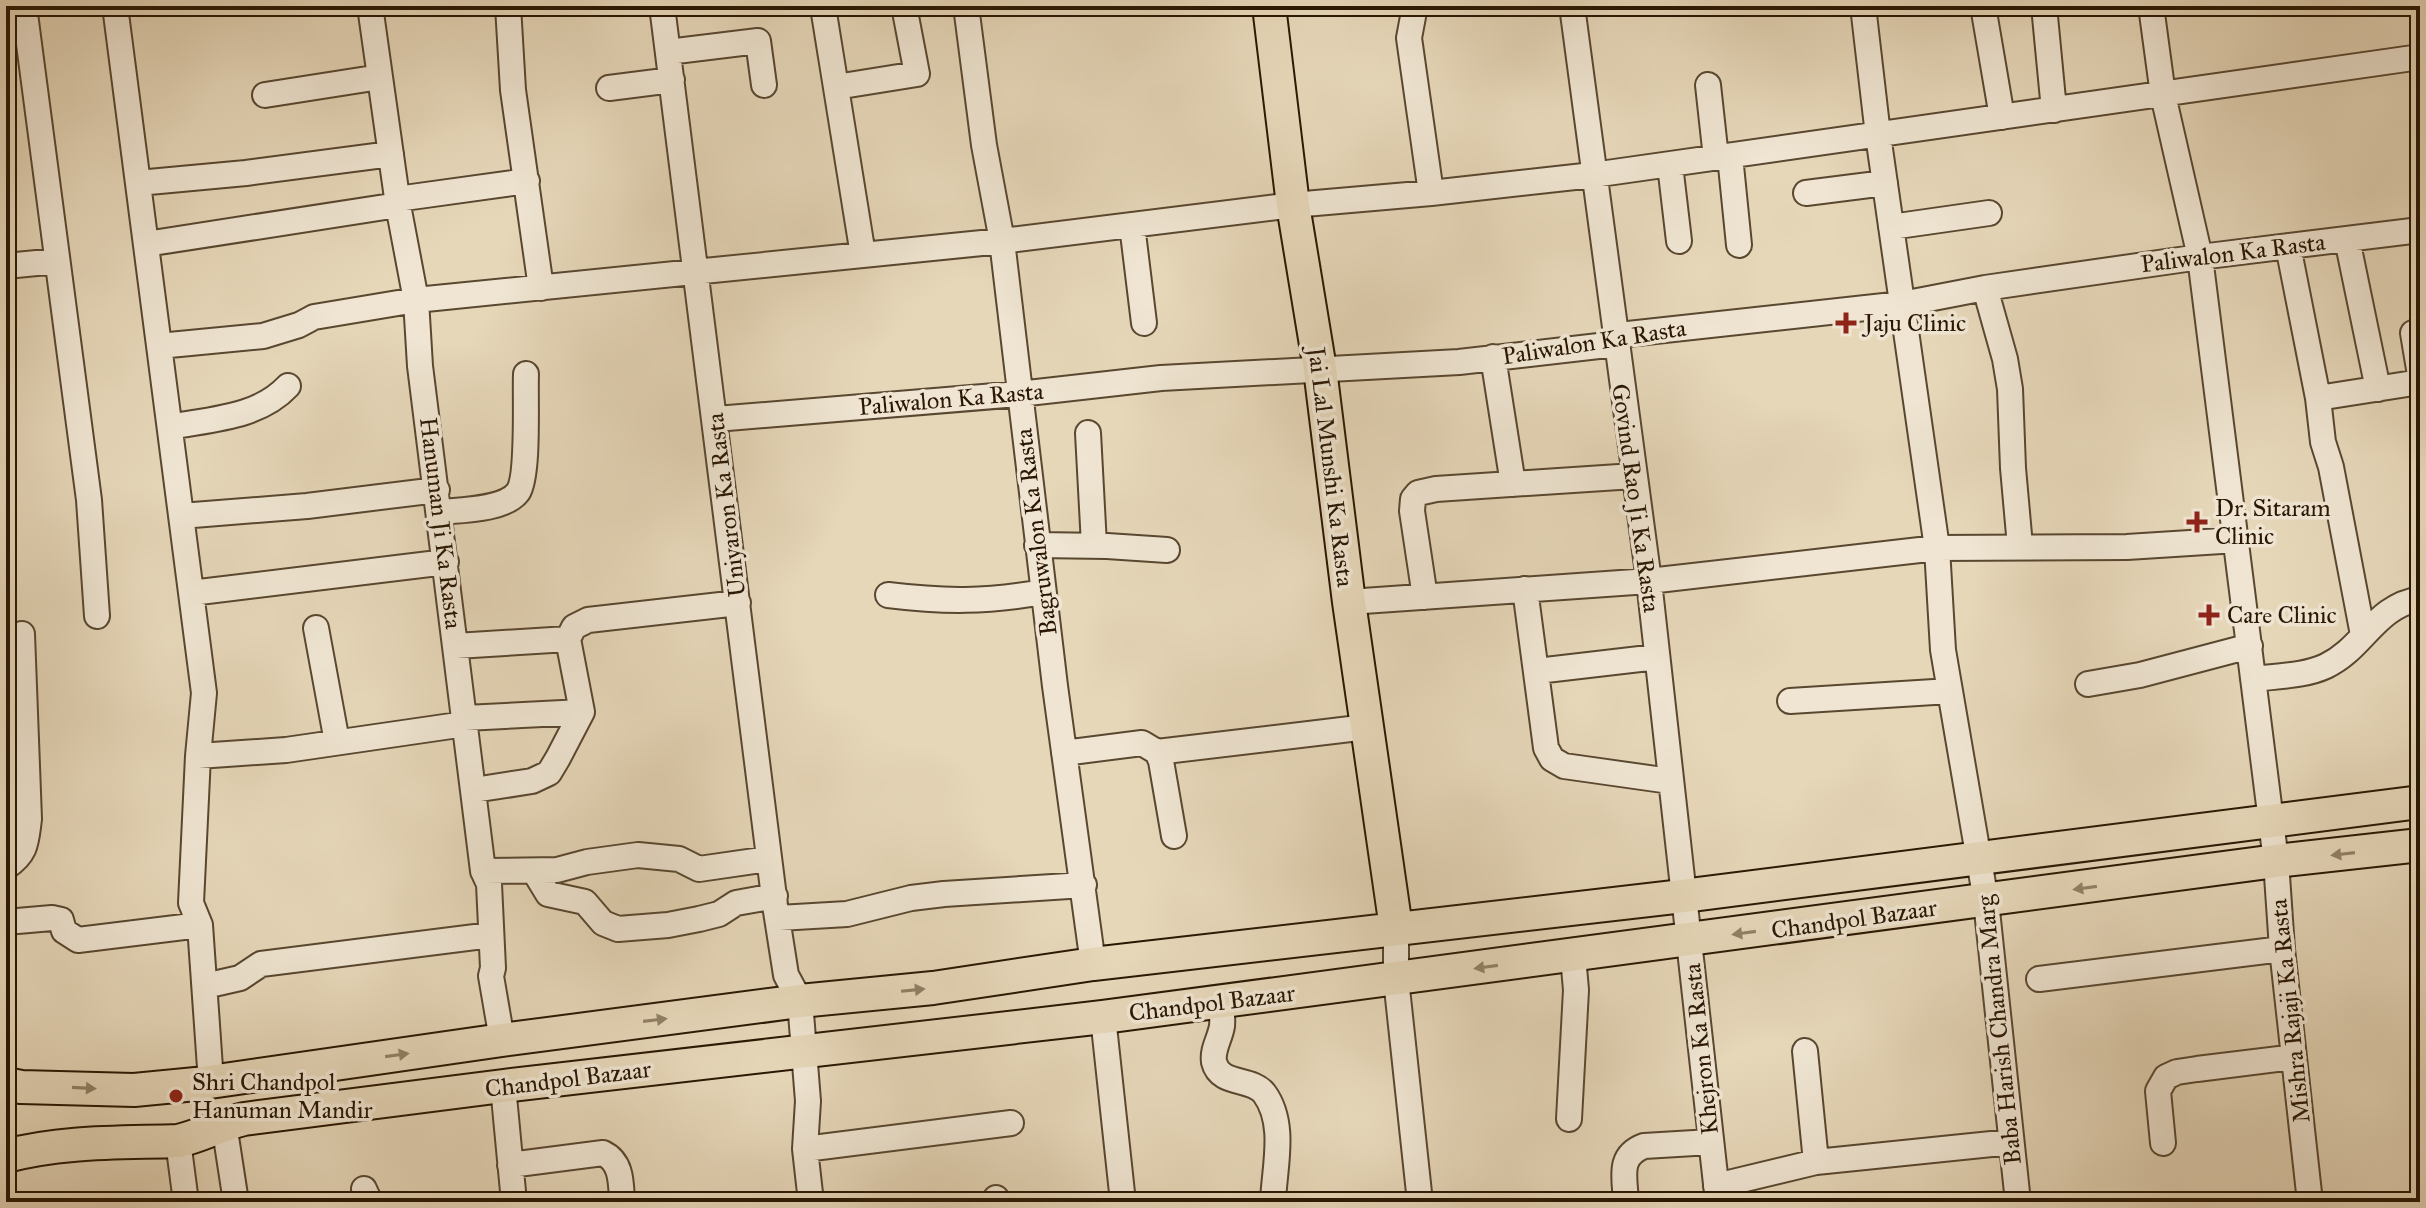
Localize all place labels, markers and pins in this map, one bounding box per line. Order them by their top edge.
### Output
place label: Jaju Clinic [1861,308,1966,338]
marker: Jaju Clinic [1835,312,1857,334]
place label: Dr. Sitaram Clinic [2215,493,2331,551]
marker: Dr. Sitaram Clinic [2186,511,2208,533]
place label: Care Clinic [2227,600,2337,630]
marker: Care Clinic [2198,604,2220,626]
place label: Shri Chandpol Hanuman Mandir [192,1067,373,1125]
marker: Shri Chandpol Hanuman Mandir [167,1087,185,1105]

